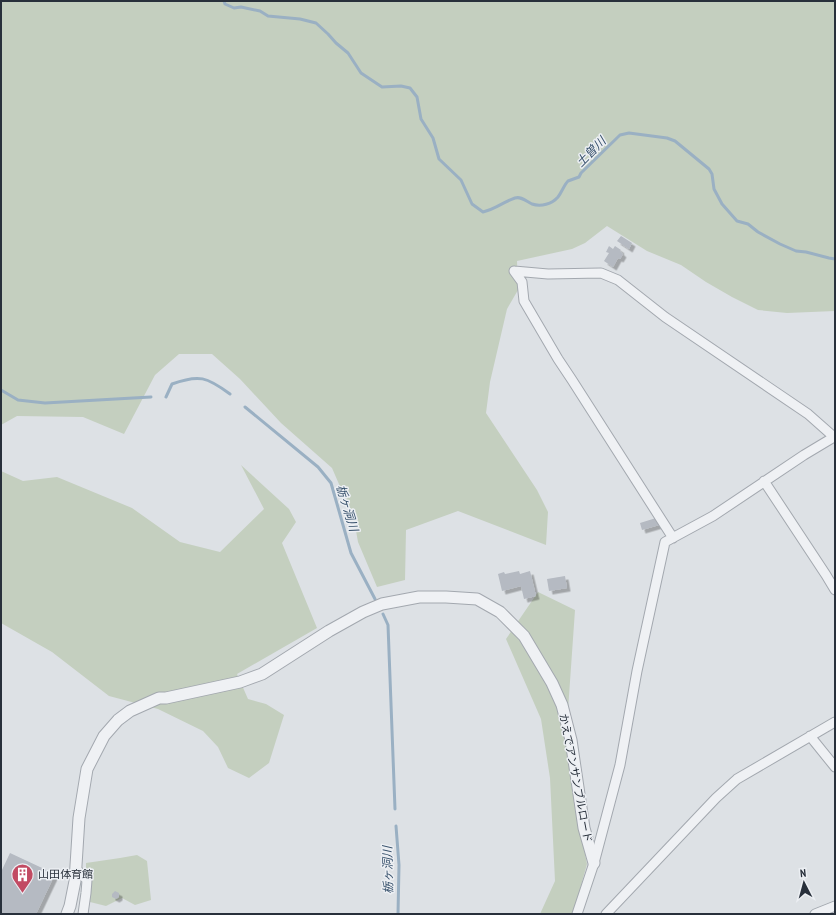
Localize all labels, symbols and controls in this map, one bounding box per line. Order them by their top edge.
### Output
water label: 土曽川 [573,132,610,170]
water label: 栃ヶ洞川 [333,483,362,535]
street label: かえでアンサンブルロード [557,712,595,844]
water label: 栃ヶ洞川 [380,844,395,894]
building icon: 山田体育館 [10,861,36,894]
north arrow [784,863,824,903]
text: N [799,866,807,880]
place label: 山田体育館 [38,867,93,881]

